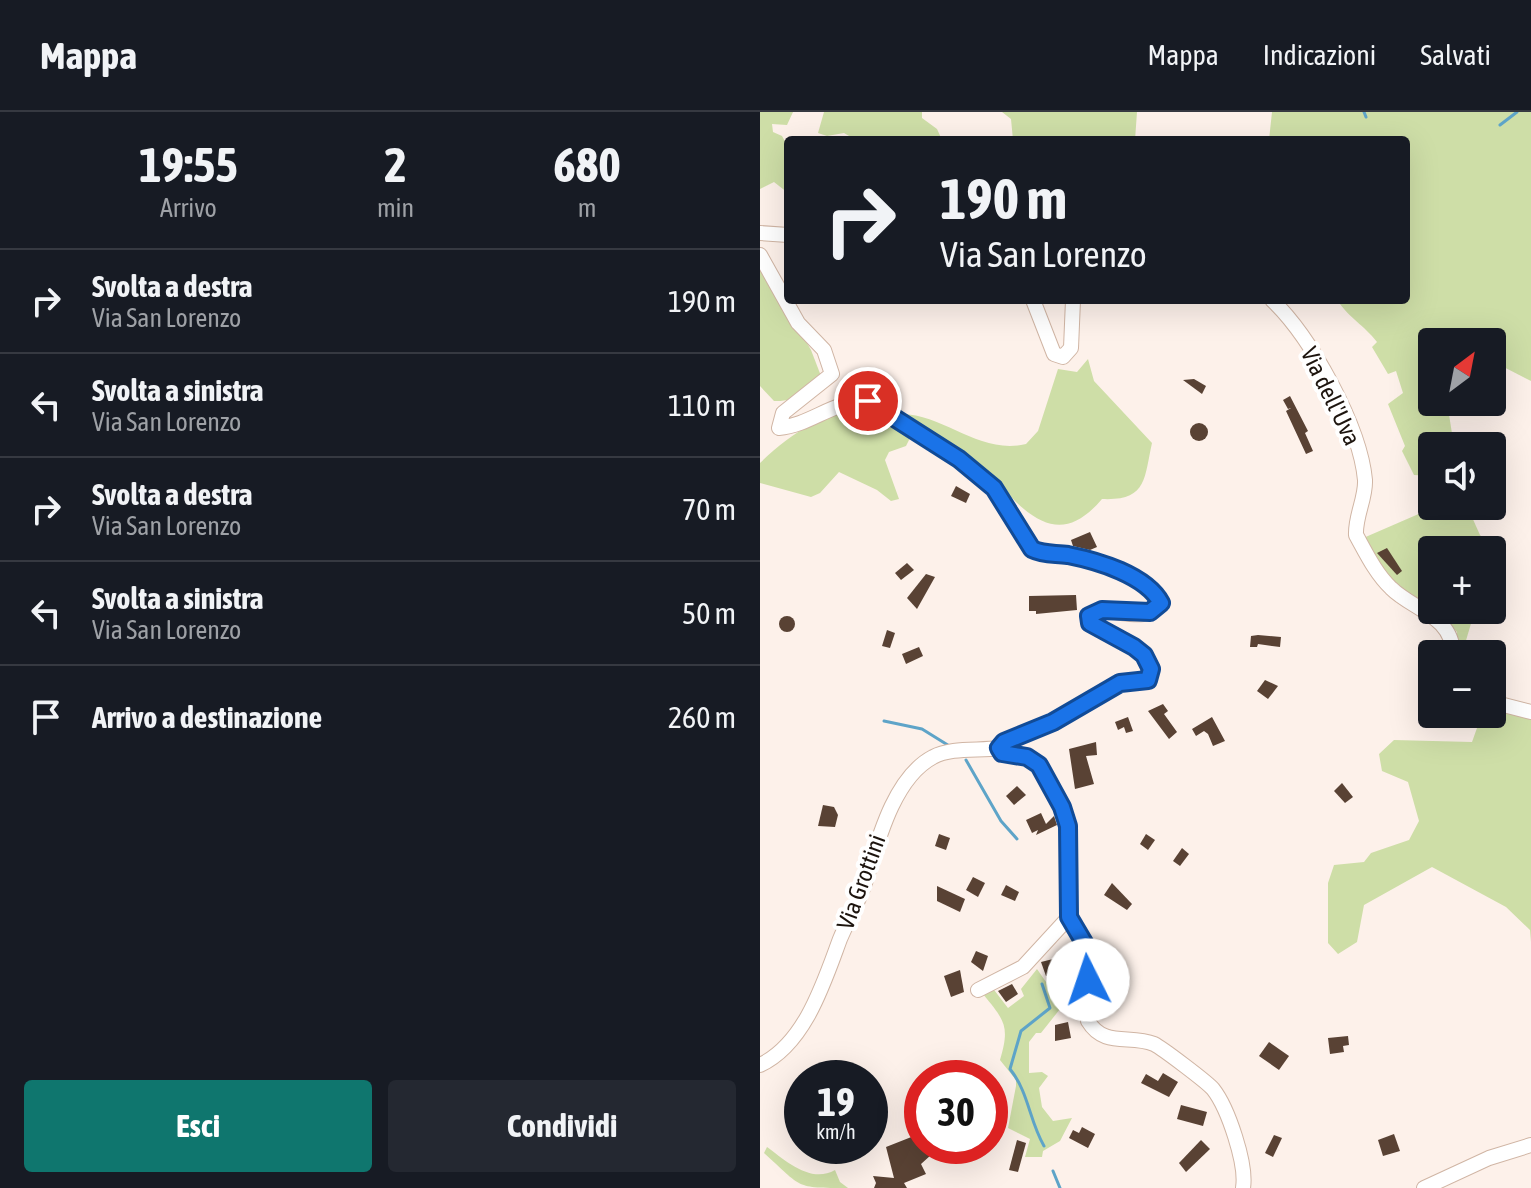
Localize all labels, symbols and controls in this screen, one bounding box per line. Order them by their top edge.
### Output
text: Mappa [40,34,137,77]
text: Mappa [1147,39,1219,71]
text: Indicazioni [1263,39,1376,71]
text: Salvati [1420,39,1491,71]
text: 19:55 [139,137,238,192]
text: 2 [384,137,407,192]
text: 680 [553,137,621,192]
text: 190 m [940,167,1067,231]
icon: right [808,168,912,272]
text: Arrivo [160,193,217,223]
text: min [377,193,414,223]
text: m [578,193,596,223]
text: Via San Lorenzo [940,233,1147,275]
text: Svolta a destra [92,269,252,303]
icon: right [24,279,68,323]
text: 190 m [668,284,736,318]
text: Via San Lorenzo [92,303,241,333]
north arrow [1418,328,1506,416]
map controls [1418,328,1506,728]
street label: Via dell'Uva [1296,343,1366,449]
pin [834,367,902,435]
text: Svolta a sinistra [92,373,264,407]
icon: arrive [846,379,890,423]
icon: left [24,383,68,427]
text: 110 m [668,388,736,422]
text: Via San Lorenzo [92,407,241,437]
button: sound [1418,432,1506,520]
text: Svolta a destra [92,477,252,511]
icon: right [24,487,68,531]
text: 70 m [682,492,736,526]
text: Via San Lorenzo [92,511,241,541]
button: + [1418,536,1506,624]
text: Svolta a sinistra [92,581,264,615]
icon: left [24,591,68,635]
text: 50 m [682,596,736,630]
text: Via San Lorenzo [92,615,241,645]
button: − [1418,640,1506,728]
icon: arrive [24,695,68,739]
text: Arrivo a destinazione [92,700,322,734]
text: 260 m [668,700,736,734]
street label: Via Grottini [831,831,891,933]
position arrow [1046,938,1130,1022]
speed limit sign: 30 [904,1060,1008,1164]
text: 19 [817,1079,855,1124]
button: Esci [24,1080,372,1172]
button: Condividi [388,1080,736,1172]
text: km/h [816,1120,856,1143]

